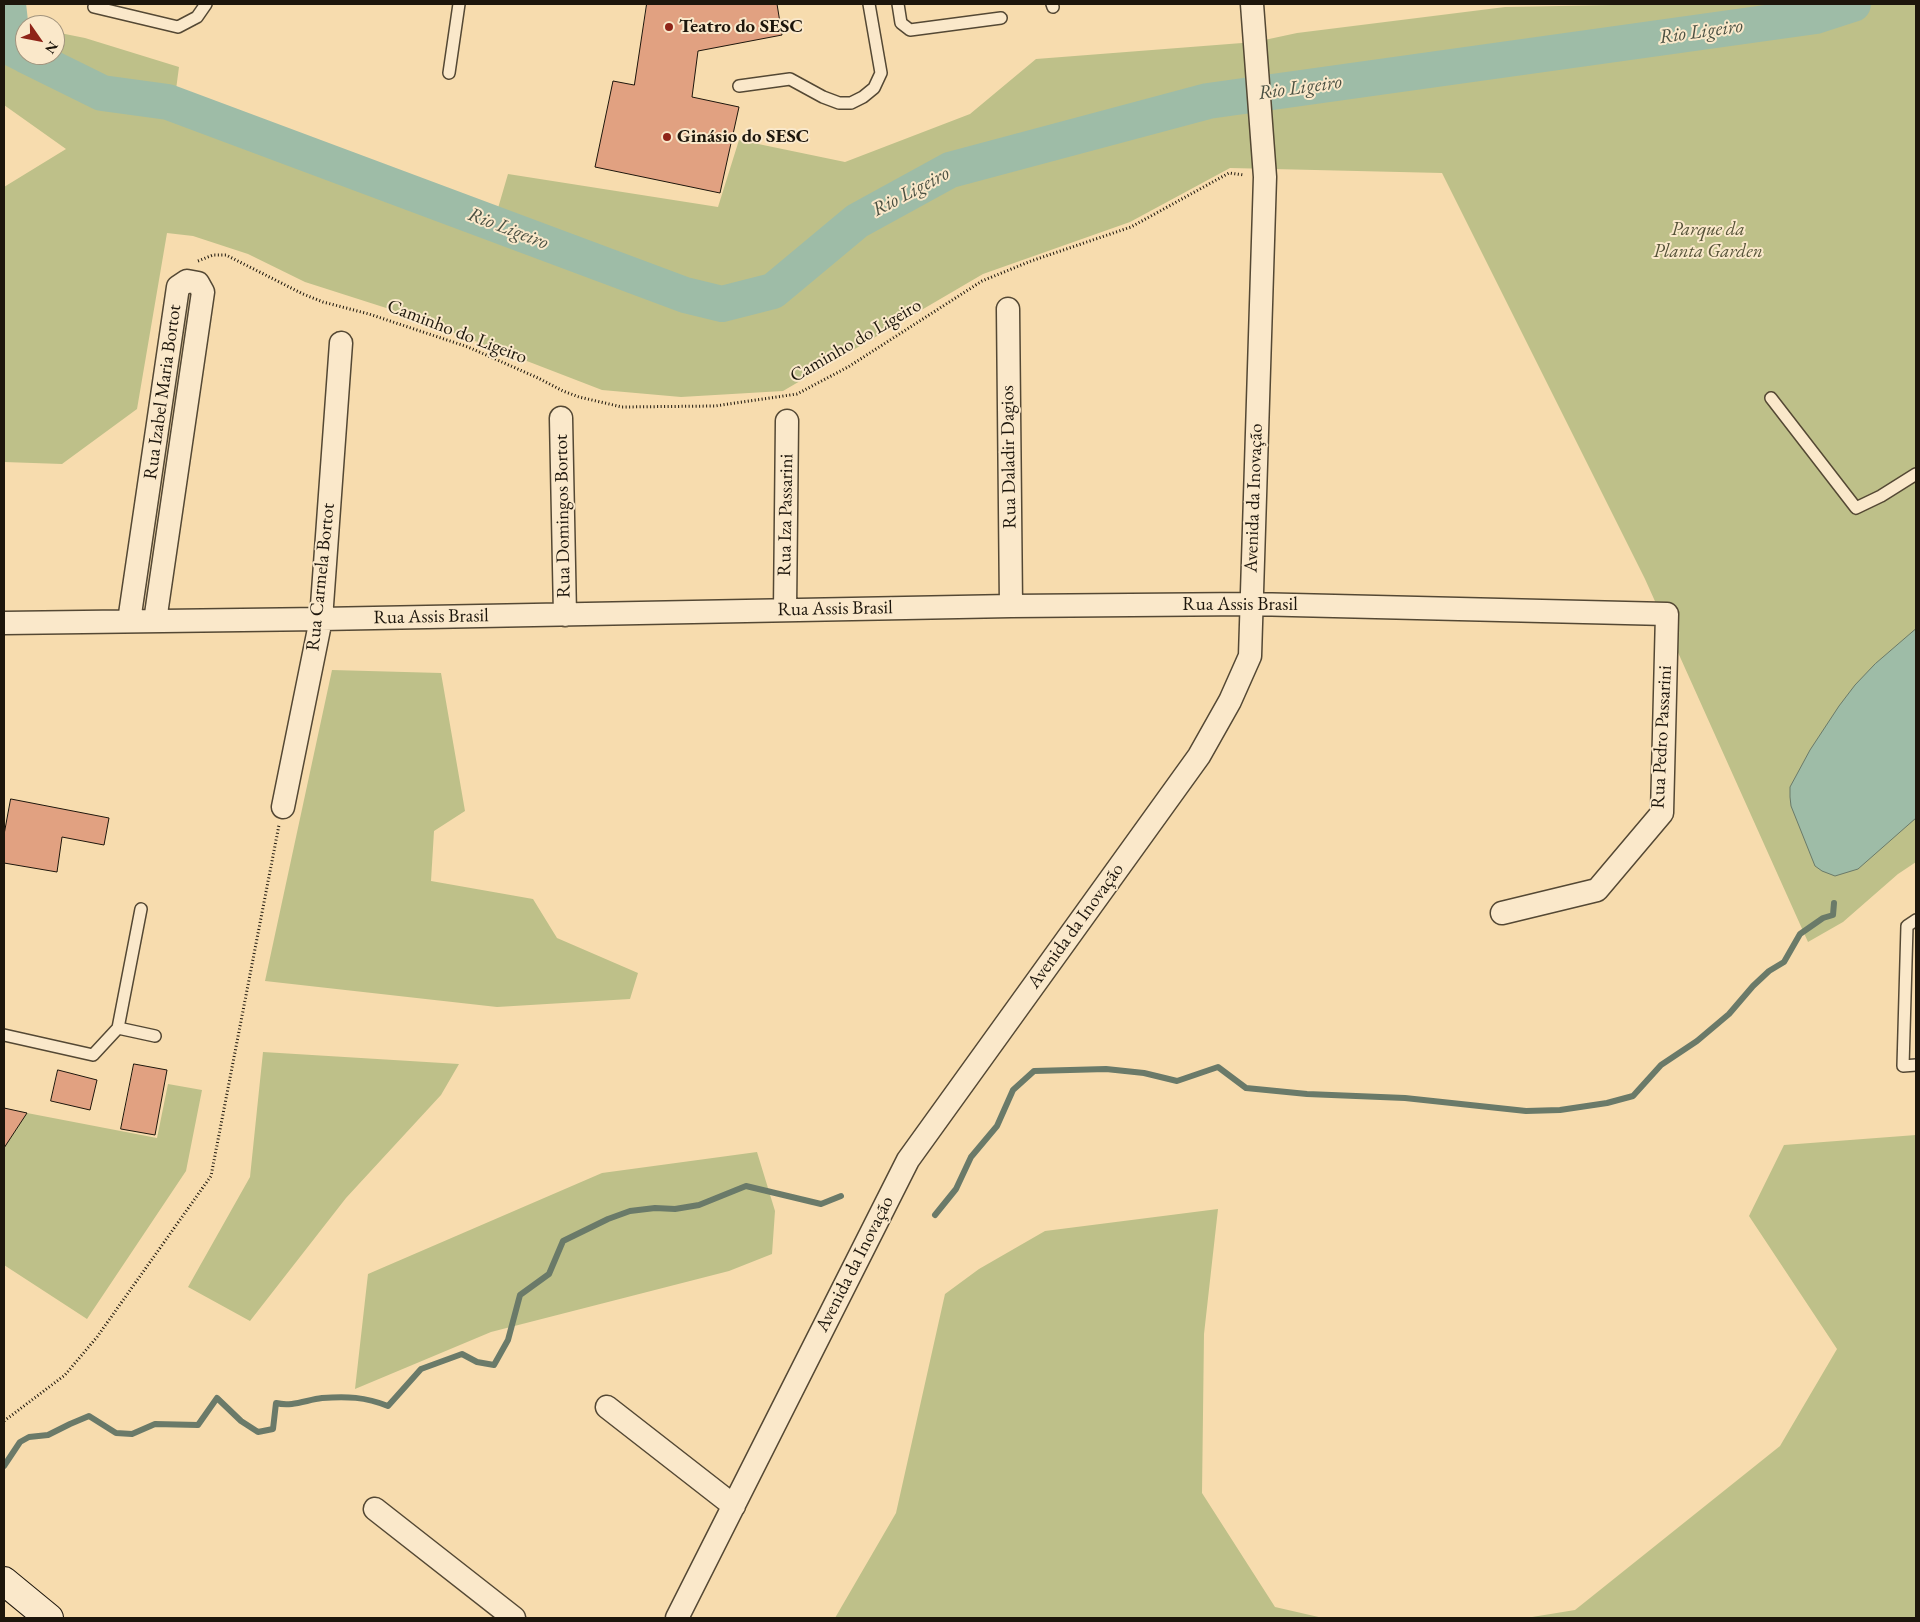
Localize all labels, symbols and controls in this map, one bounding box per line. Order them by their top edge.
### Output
water label: Rio Ligeiro [1658,14,1744,50]
north arrow [15,15,65,65]
place label: Teatro do SESC [679,16,803,38]
marker: Teatro do SESC [663,21,675,33]
text: N [41,38,62,57]
water label: Rio Ligeiro [1257,70,1343,106]
place label: Ginásio do SESC [677,126,809,148]
marker: Ginásio do SESC [661,131,673,143]
water label: Rio Ligeiro [868,162,954,222]
water label: Rio Ligeiro [464,203,552,255]
park label: Parque da Planta Garden [1653,219,1763,263]
street label: Caminho do Ligeiro [786,294,926,388]
street label: Caminho do Ligeiro [384,295,530,369]
street label: Rua Izabel Maria Bortot [139,303,187,481]
street label: Rua Daladir Dagios [996,385,1022,529]
street label: Avenida da Inovação [1240,423,1268,573]
street label: Rua Domingos Bortot [550,434,576,598]
street label: Rua Iza Passarini [774,454,798,576]
street label: Rua Carmela Bortot [302,502,340,652]
street label: Rua Assis Brasil [1182,594,1298,616]
street label: Rua Assis Brasil [777,597,893,621]
street label: Rua Assis Brasil [373,605,489,629]
street label: Rua Pedro Passarini [1647,665,1677,809]
street label: Avenida da Inovação [1023,859,1129,993]
street label: Avenida da Inovação [811,1192,899,1336]

